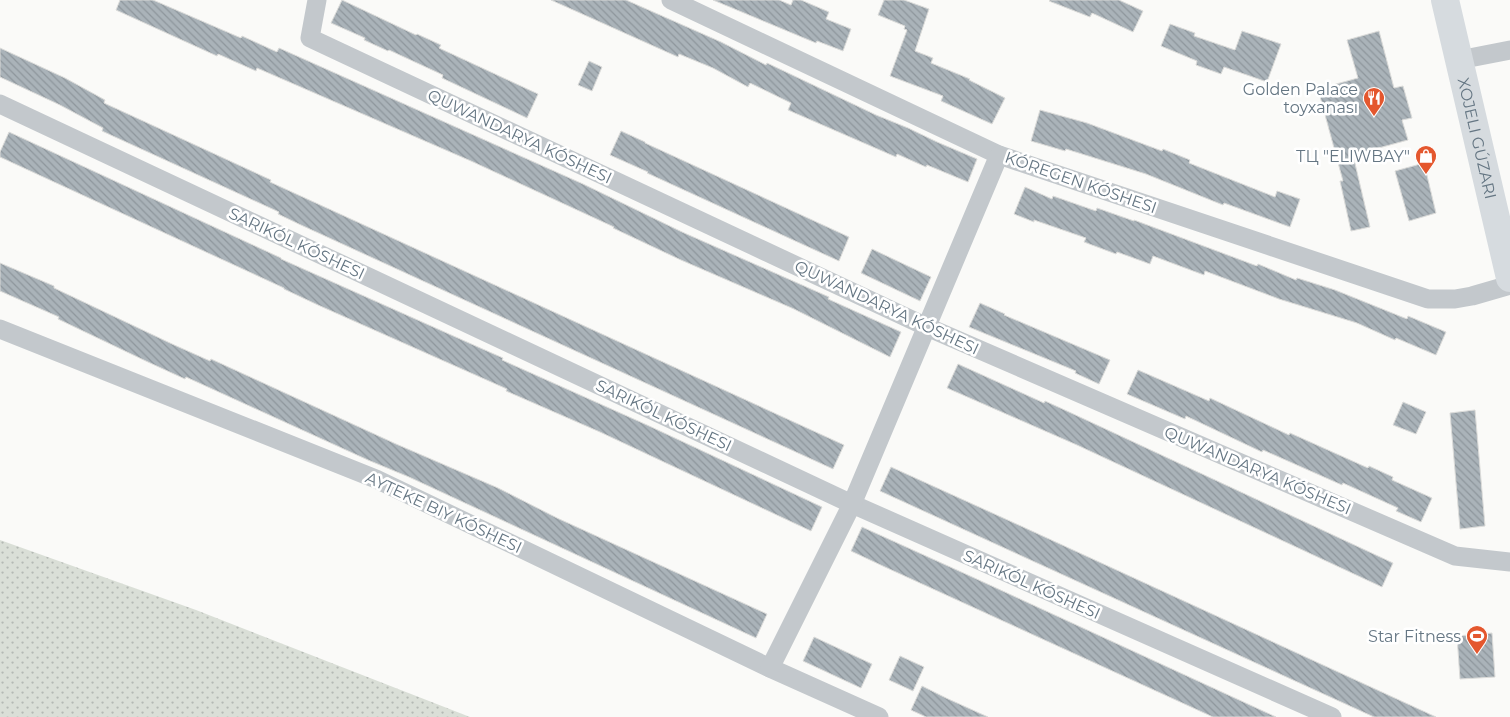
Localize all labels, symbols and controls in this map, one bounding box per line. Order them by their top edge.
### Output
street label: XOJELI GÚZARI [1453,76,1500,201]
place label: Golden Palace toyxanası [1243,80,1358,117]
street label: QUWANDARYA KÓSHESI [425,85,615,188]
restaurant icon: Golden Palace toyxanası [1362,86,1386,117]
shop icon: ТЦ "ELIWBAY" [1414,144,1438,175]
place label: ТЦ "ELIWBAY" [1296,147,1410,166]
street label: KÓREGEN KÓSHESI [1003,148,1159,217]
street label: SARIKÓL KÓSHESI [226,204,368,283]
street label: QUWANDARYA KÓSHESI [792,256,982,359]
street label: SARIKÓL KÓSHESI [593,376,735,455]
street label: QUWANDARYA KÓSHESI [1161,422,1354,519]
street label: AYTEKE BIY KÓSHESI [363,468,525,557]
street label: SARIKÓL KÓSHESI [960,546,1103,623]
sports icon: Star Fitness [1465,624,1489,655]
place label: Star Fitness [1368,627,1461,646]

